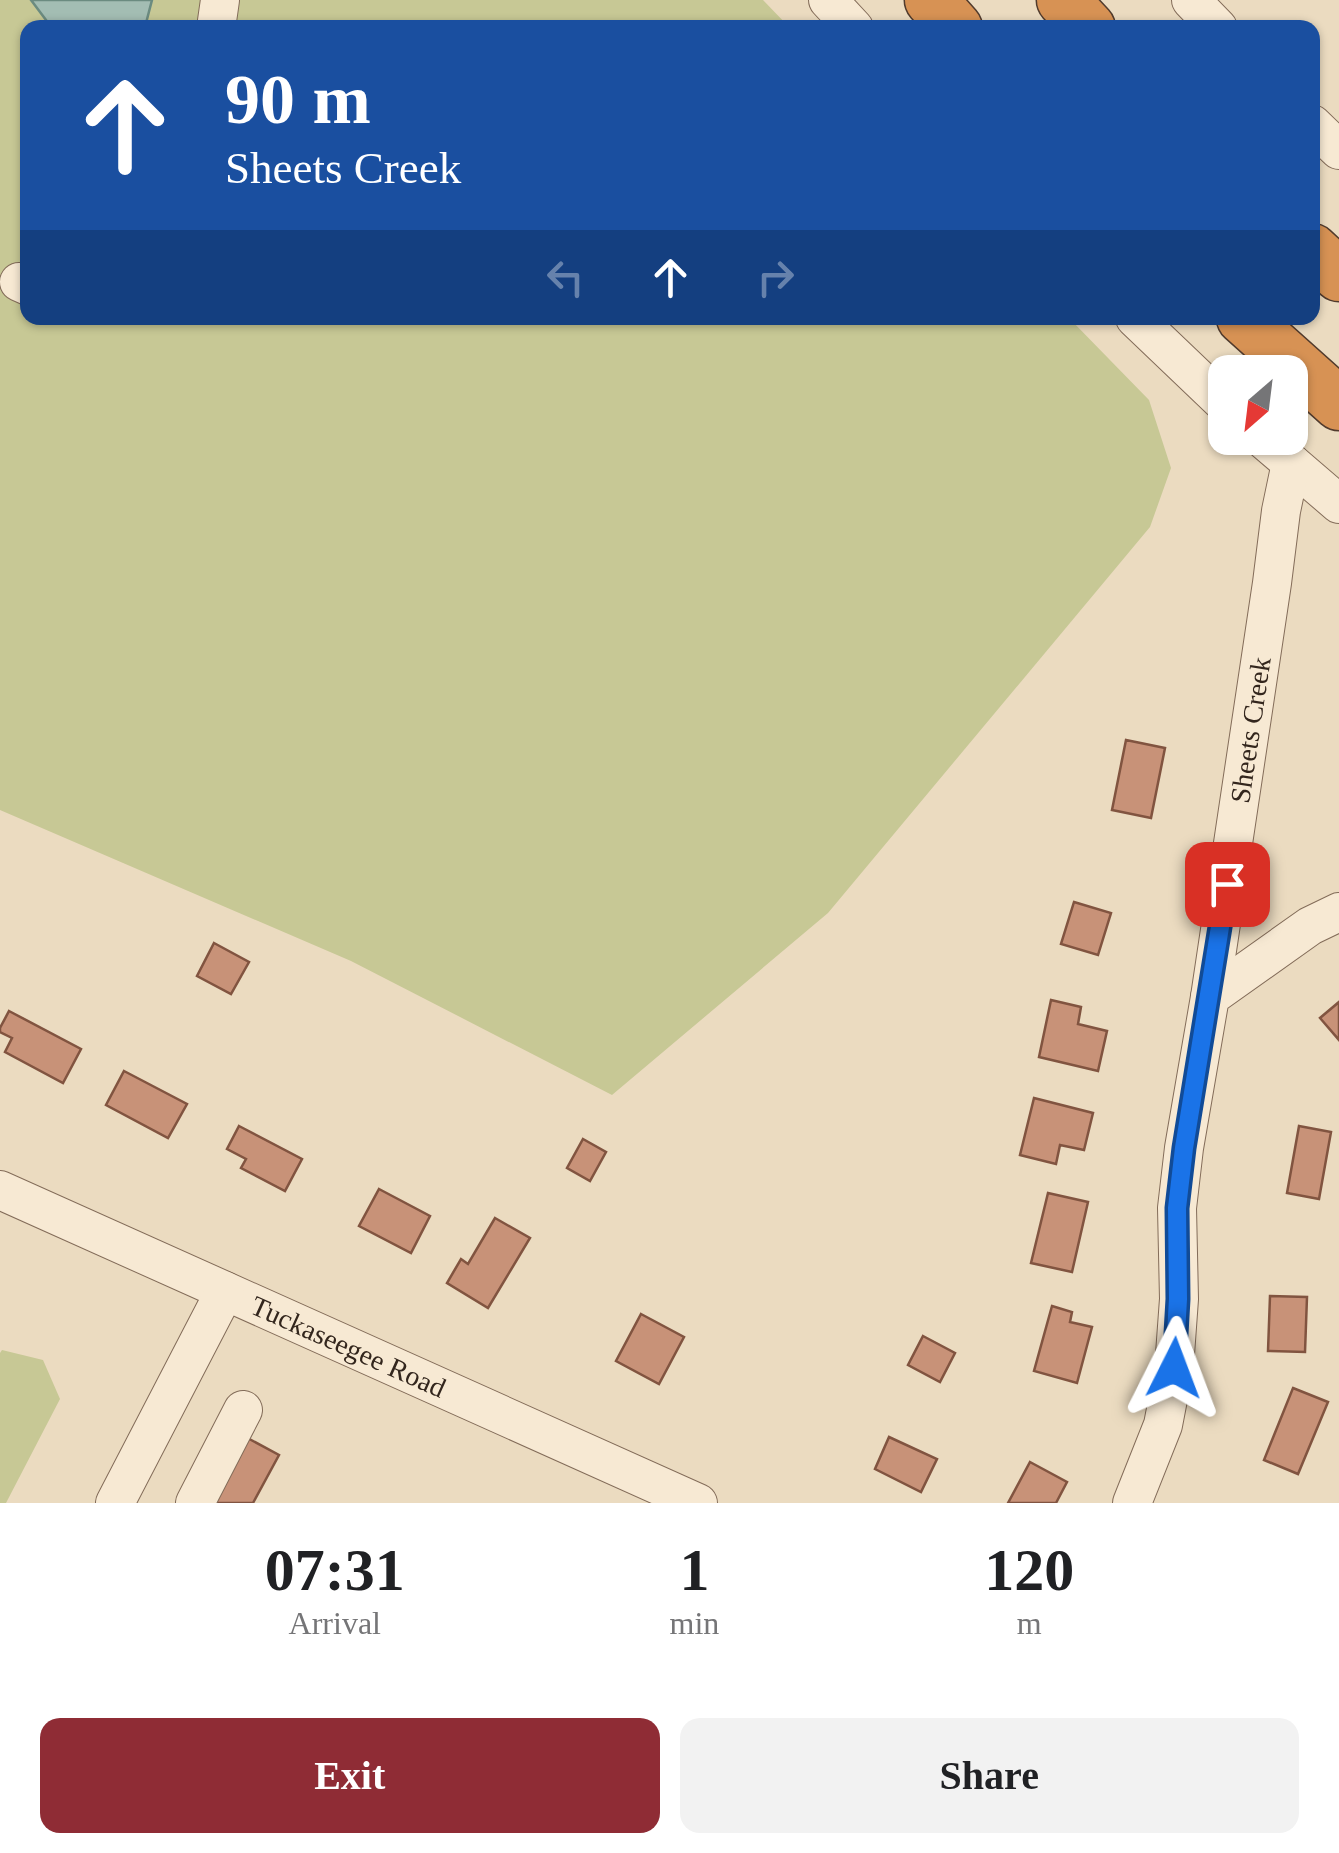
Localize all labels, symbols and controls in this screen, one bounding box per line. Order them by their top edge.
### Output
icon: ahead [60,60,190,190]
text: 90 m [225,61,371,138]
text: Sheets Creek [225,143,461,193]
icon: left [538,250,593,305]
icon: ahead [643,250,698,305]
icon: right [748,250,803,305]
north arrow [1208,355,1308,455]
map controls [1208,355,1308,455]
street label: Sheets Creek [1224,655,1277,805]
pin [1185,842,1270,927]
icon: arrive [1200,857,1255,912]
street label: Tuckaseegee Road [246,1290,450,1404]
position arrow [1122,1316,1226,1420]
text: 07:31 [265,1537,405,1603]
text: 1 [679,1537,709,1603]
text: 120 [984,1537,1074,1603]
text: Arrival [289,1605,381,1641]
text: min [670,1605,719,1641]
text: m [1017,1605,1042,1641]
button: Exit [40,1718,660,1833]
button: Share [680,1718,1299,1833]

